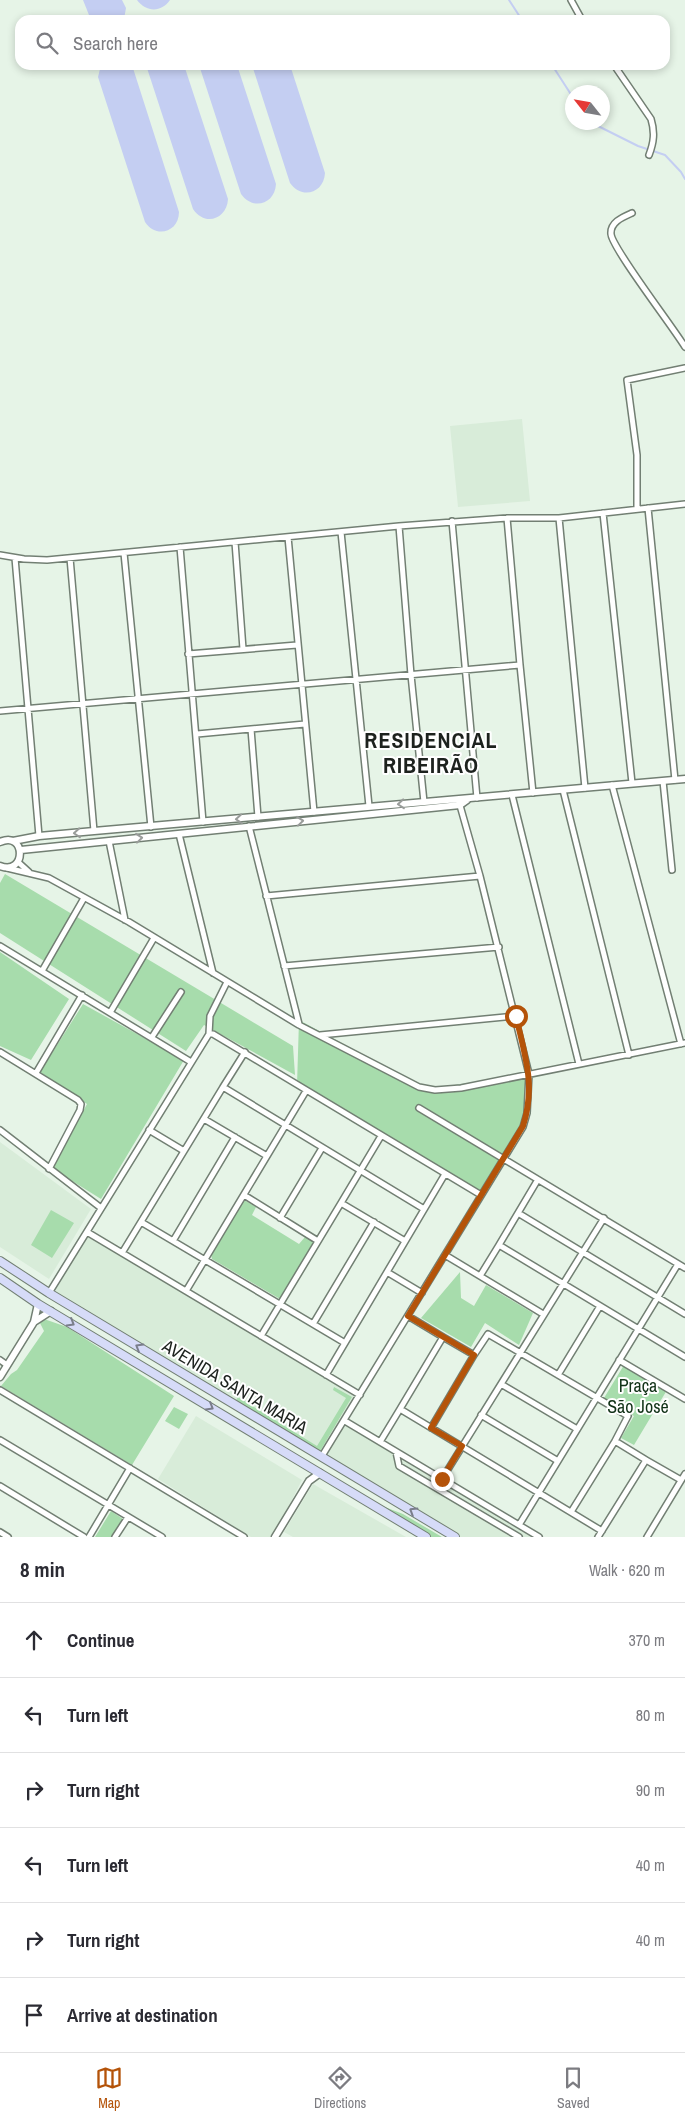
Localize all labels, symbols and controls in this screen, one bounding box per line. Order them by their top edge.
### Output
search box [15,15,670,70]
icon: search [33,29,61,57]
text: Search here [73,30,158,56]
north arrow [565,85,610,130]
district label: RESIDENCIAL RIBEIRÃO [364,725,498,780]
one-way arrow [396,798,404,809]
one-way arrow [234,813,242,824]
one-way arrow [297,816,305,827]
one-way arrow [73,827,81,838]
one-way arrow [135,833,143,844]
route start [505,1005,528,1028]
one-way arrow [65,1316,74,1326]
street label: AVENIDA SANTA MARIA [157,1333,313,1440]
one-way arrow [135,1343,144,1353]
park label: Praça São José [607,1373,669,1419]
one-way arrow [204,1400,213,1410]
route end [431,1468,454,1491]
one-way arrow [410,1508,419,1518]
text: 8 min [20,1555,65,1584]
text: Walk · 620 m [589,1559,665,1581]
icon: ahead [20,1626,48,1654]
text: Continue [67,1627,135,1653]
text: 370 m [629,1629,665,1651]
icon: left [20,1701,48,1729]
text: Turn left [67,1702,128,1728]
text: 80 m [636,1704,665,1726]
icon: right [20,1776,48,1804]
text: Turn right [67,1777,139,1803]
text: 90 m [636,1779,665,1801]
icon: left [20,1851,48,1879]
text: Turn left [67,1852,128,1878]
text: 40 m [636,1854,665,1876]
icon: right [20,1926,48,1954]
text: Turn right [67,1927,139,1953]
text: 40 m [636,1929,665,1951]
icon: arrive [20,2001,48,2029]
text: Arrive at destination [67,2002,218,2028]
tab: Map [95,2064,123,2112]
tab: Directions [314,2064,366,2112]
tab: Saved [557,2064,590,2112]

